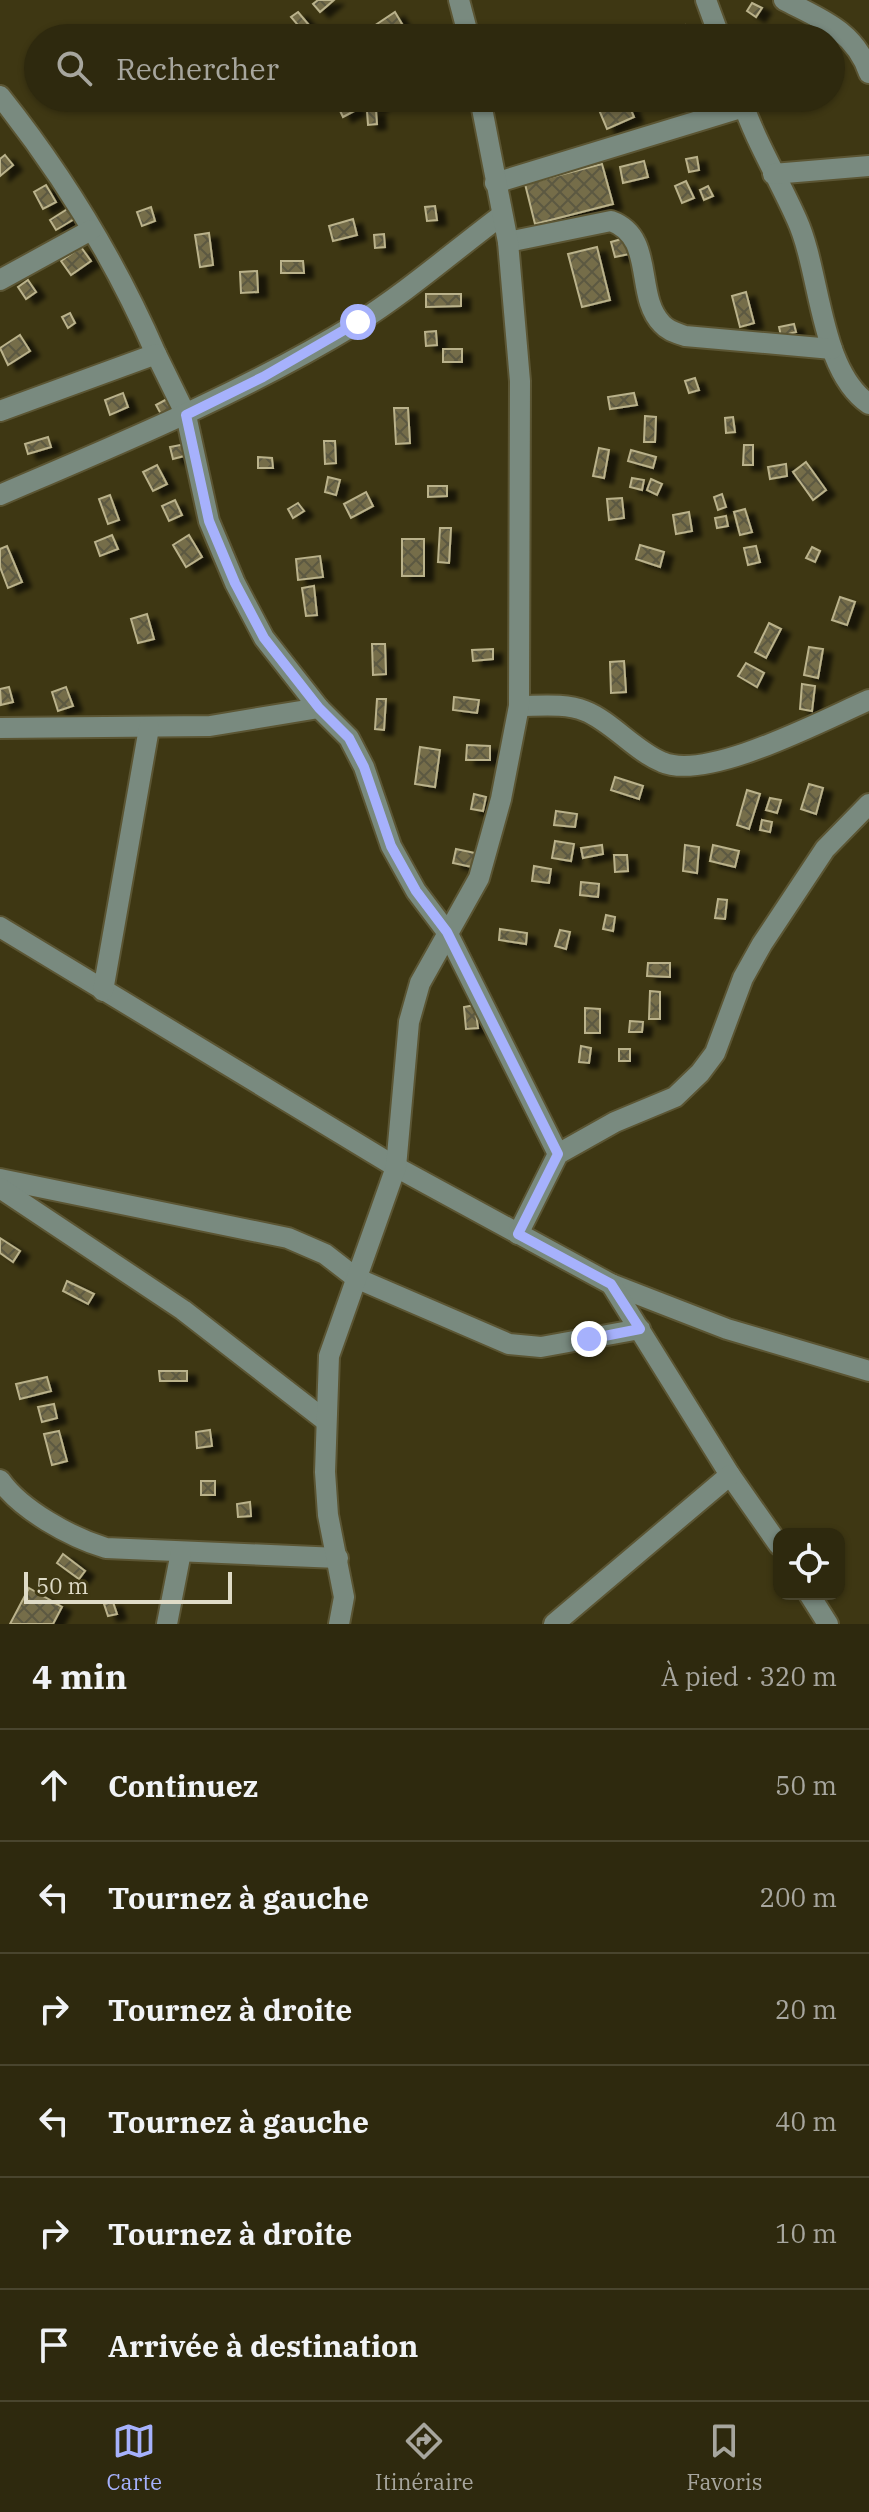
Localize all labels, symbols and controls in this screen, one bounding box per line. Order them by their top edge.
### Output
search box [24,24,845,112]
icon: search [52,46,96,90]
text: Rechercher [116,49,279,88]
route start [340,304,376,340]
route end [571,1321,607,1357]
map controls [773,1528,845,1600]
button: locate [773,1528,845,1600]
scale bar [24,1568,232,1604]
text: 50 m [36,1571,88,1600]
text: 4 min [32,1654,127,1698]
text: À pied · 320 m [661,1659,837,1693]
icon: ahead [32,1763,76,1807]
text: Continuez [108,1766,258,1805]
text: 50 m [775,1768,837,1802]
icon: left [32,1875,76,1919]
text: Tournez à gauche [108,1878,369,1917]
text: 200 m [759,1880,837,1914]
icon: right [32,1987,76,2031]
text: Tournez à droite [108,1990,352,2029]
text: 20 m [775,1992,837,2026]
icon: left [32,2099,76,2143]
text: Tournez à gauche [108,2102,369,2141]
text: 40 m [775,2104,837,2138]
icon: right [32,2211,76,2255]
text: Tournez à droite [108,2214,352,2253]
text: 10 m [775,2216,837,2250]
icon: arrive [32,2323,76,2367]
text: Arrivée à destination [108,2326,418,2365]
tab: Carte [107,2419,162,2496]
tab: Itinéraire [375,2419,474,2496]
tab: Favoris [687,2419,762,2496]

